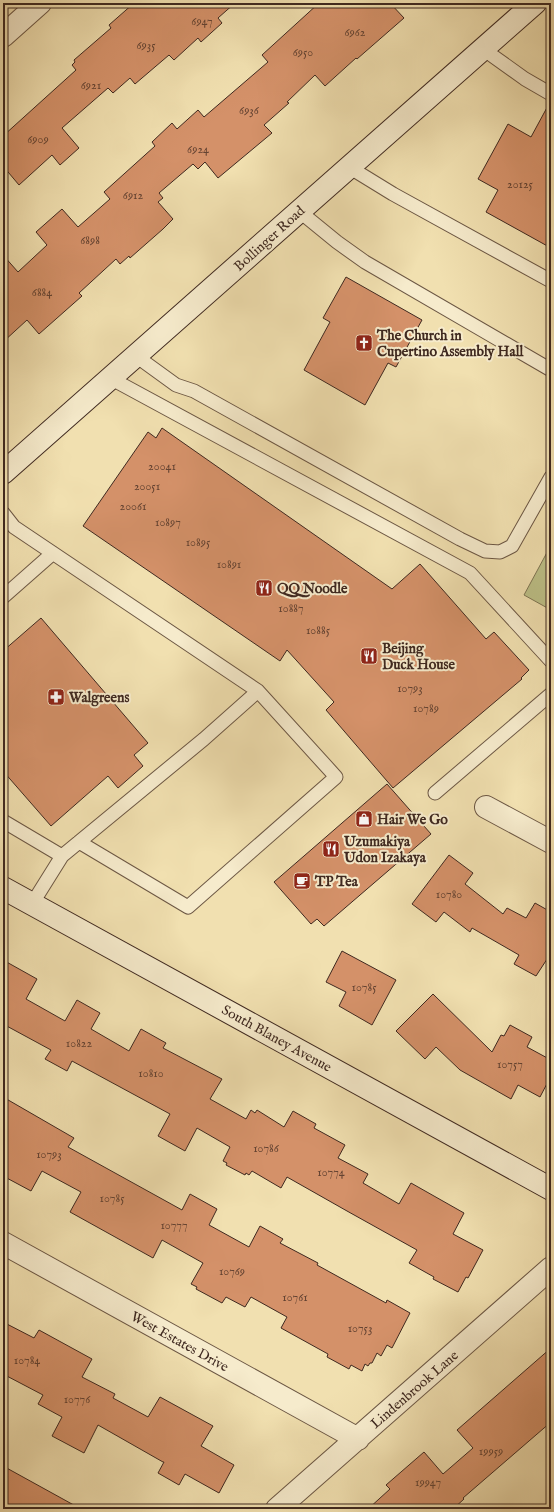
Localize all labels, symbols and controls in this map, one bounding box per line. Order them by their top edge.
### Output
house number: 6947 [191,14,213,29]
house number: 6962 [345,25,366,40]
house number: 6935 [136,38,156,53]
house number: 6950 [293,45,313,60]
house number: 6921 [81,78,101,93]
house number: 6936 [239,103,260,118]
house number: 6909 [27,132,49,147]
house number: 6924 [187,142,209,157]
house number: 20125 [507,177,534,192]
house number: 6912 [123,188,144,203]
street label: Bollinger Road [230,202,309,275]
house number: 6898 [80,233,100,248]
house number: 6884 [32,285,52,300]
place label: The Church in Cupertino Assembly Hall [376,327,524,361]
church icon: The Church in Cupertino Assembly Hall [354,333,374,353]
house number: 20041 [148,459,176,474]
house number: 20051 [134,479,160,494]
house number: 20061 [120,499,146,514]
house number: 10897 [155,515,181,530]
house number: 10895 [186,535,211,550]
house number: 10891 [217,557,241,572]
restaurant icon: QQ Noodle [254,578,274,598]
place label: QQ Noodle [277,580,348,598]
house number: 10887 [278,601,304,616]
house number: 10885 [306,623,331,638]
place label: Beijing Duck House [382,640,456,674]
restaurant icon: Beijing Duck House [359,646,379,666]
house number: 10793 [397,681,423,696]
pharmacy icon: Walgreens [46,687,66,707]
place label: Walgreens [68,689,129,707]
house number: 10789 [413,701,439,716]
shop icon: Hair We Go [354,809,374,829]
place label: Hair We Go [377,811,448,829]
place label: Uzumakiya Udon Izakaya [343,833,427,867]
restaurant icon: Uzumakiya Udon Izakaya [321,839,341,859]
cafe icon: TP Tea [292,871,312,891]
place label: TP Tea [314,873,359,891]
house number: 10780 [436,887,462,902]
house number: 10785 [352,980,377,995]
street label: South Blaney Avenue [218,1001,335,1077]
house number: 10822 [66,1036,93,1051]
house number: 10757 [497,1057,523,1072]
house number: 10810 [138,1066,164,1081]
house number: 10786 [253,1141,280,1156]
house number: 10793 [36,1147,62,1162]
house number: 10774 [317,1165,345,1180]
house number: 10785 [100,1191,125,1206]
house number: 10777 [160,1218,188,1233]
house number: 10769 [219,1264,245,1279]
house number: 10761 [282,1290,308,1305]
street label: West Estates Drive [127,1308,232,1376]
house number: 10753 [348,1321,372,1336]
street label: Lindenbrook Lane [367,1346,463,1433]
house number: 10784 [14,1353,40,1368]
house number: 10776 [64,1392,91,1407]
house number: 19959 [479,1444,503,1459]
house number: 19947 [415,1475,441,1490]

